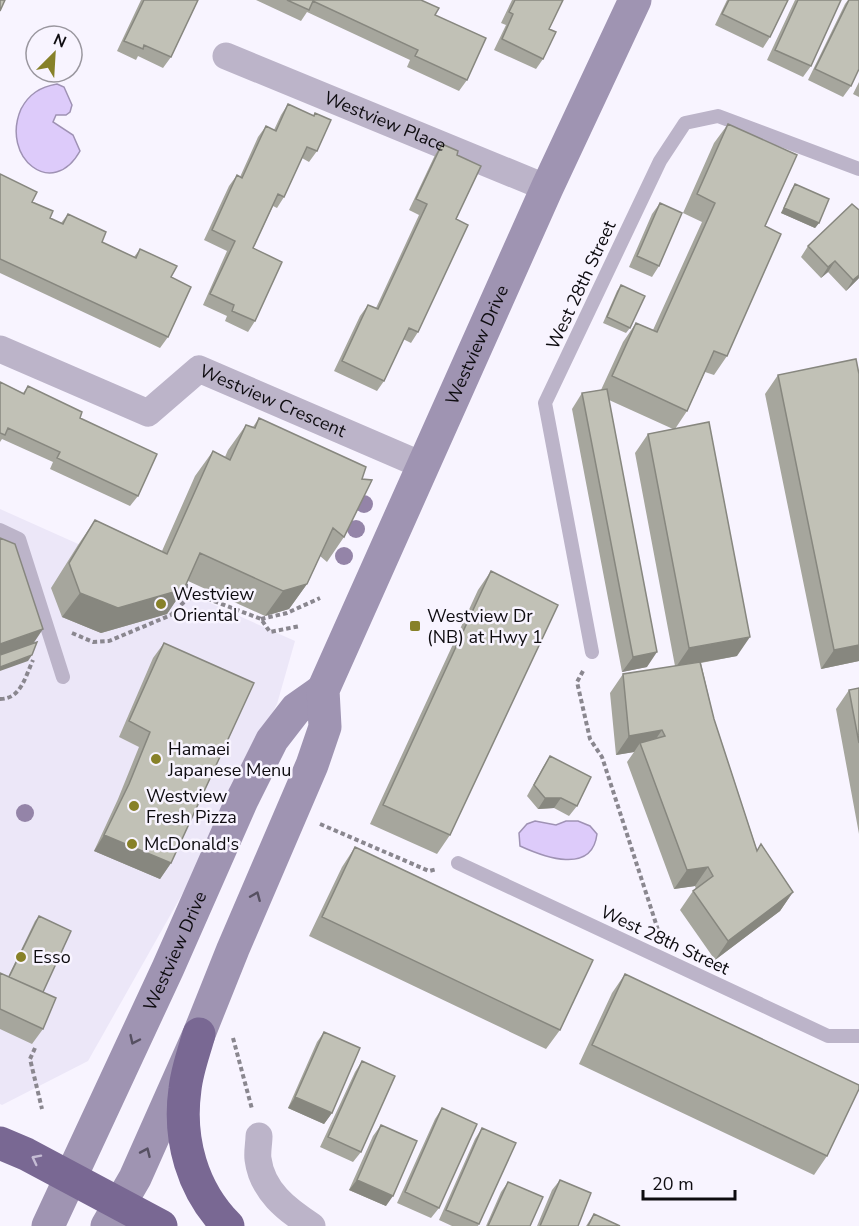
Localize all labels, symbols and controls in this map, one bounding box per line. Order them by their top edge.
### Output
north arrow [24,24,84,84]
text: N [50,29,70,54]
street label: Westview Place [320,86,450,157]
street label: West 28th Street [541,216,622,353]
street label: Westview Drive [440,281,514,409]
street label: Westview Crescent [196,359,350,443]
place label: Westview Oriental [173,582,254,627]
marker: Westview Oriental [154,597,168,611]
place label: Westview Dr (NB) at Hwy 1 [427,604,543,649]
marker: Westview Dr (NB) at Hwy 1 [408,619,422,633]
place label: Hamaei Japanese Menu [167,737,291,782]
marker: Hamaei Japanese Menu [149,752,163,766]
place label: Westview Fresh Pizza [146,784,237,829]
marker: Westview Fresh Pizza [127,799,141,813]
place label: McDonald's [144,832,239,856]
marker: McDonald's [125,837,139,851]
street label: Westview Drive [138,887,212,1015]
one-way arrow [249,891,261,902]
street label: West 28th Street [597,900,734,981]
place label: Esso [33,945,71,969]
marker: Esso [14,950,28,964]
one-way arrow [130,1034,142,1045]
one-way arrow [139,1148,151,1159]
one-way arrow [32,1155,43,1166]
scale bar [643,1163,734,1201]
text: 20 m [652,1172,694,1196]

